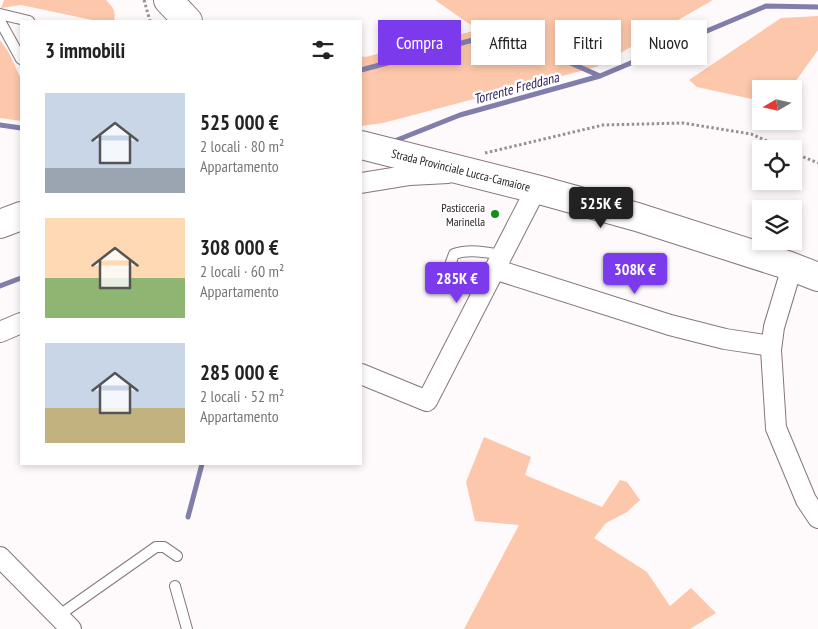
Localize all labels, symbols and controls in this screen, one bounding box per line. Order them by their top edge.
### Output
chip: Compra [378,20,461,65]
chip: Affitta [471,20,545,65]
chip: Filtri [555,20,621,65]
chip: Nuovo [631,20,707,65]
icon: filters [309,36,337,64]
text: 3 immobili [45,37,125,64]
water label: Torrente Freddana [471,68,562,108]
north arrow [752,80,802,130]
map controls [752,80,802,250]
text: 525 000 € [200,109,279,136]
icon: home [85,113,145,173]
text: 2 locali · 80 m² [200,136,284,156]
button: locate [752,140,802,190]
street label: Strada Provinciale Lucca-Camaiore [390,145,532,195]
text: Appartamento [200,156,279,176]
pin: 525K € [560,186,642,229]
text: 525K € [580,193,622,213]
place label: Pasticceria Marinella [441,200,485,229]
button: layers [752,200,802,250]
marker: Pasticceria Marinella [489,208,501,220]
text: 308 000 € [200,234,279,261]
icon: home [85,238,145,298]
pin: 308K € [594,252,676,295]
text: 308K € [614,259,656,279]
text: 2 locali · 60 m² [200,261,284,281]
pin: 285K € [416,262,498,304]
text: 285K € [436,268,478,288]
text: Appartamento [200,281,279,301]
text: 285 000 € [200,359,279,386]
icon: home [85,363,145,423]
text: 2 locali · 52 m² [200,386,284,406]
text: Appartamento [200,406,279,426]

